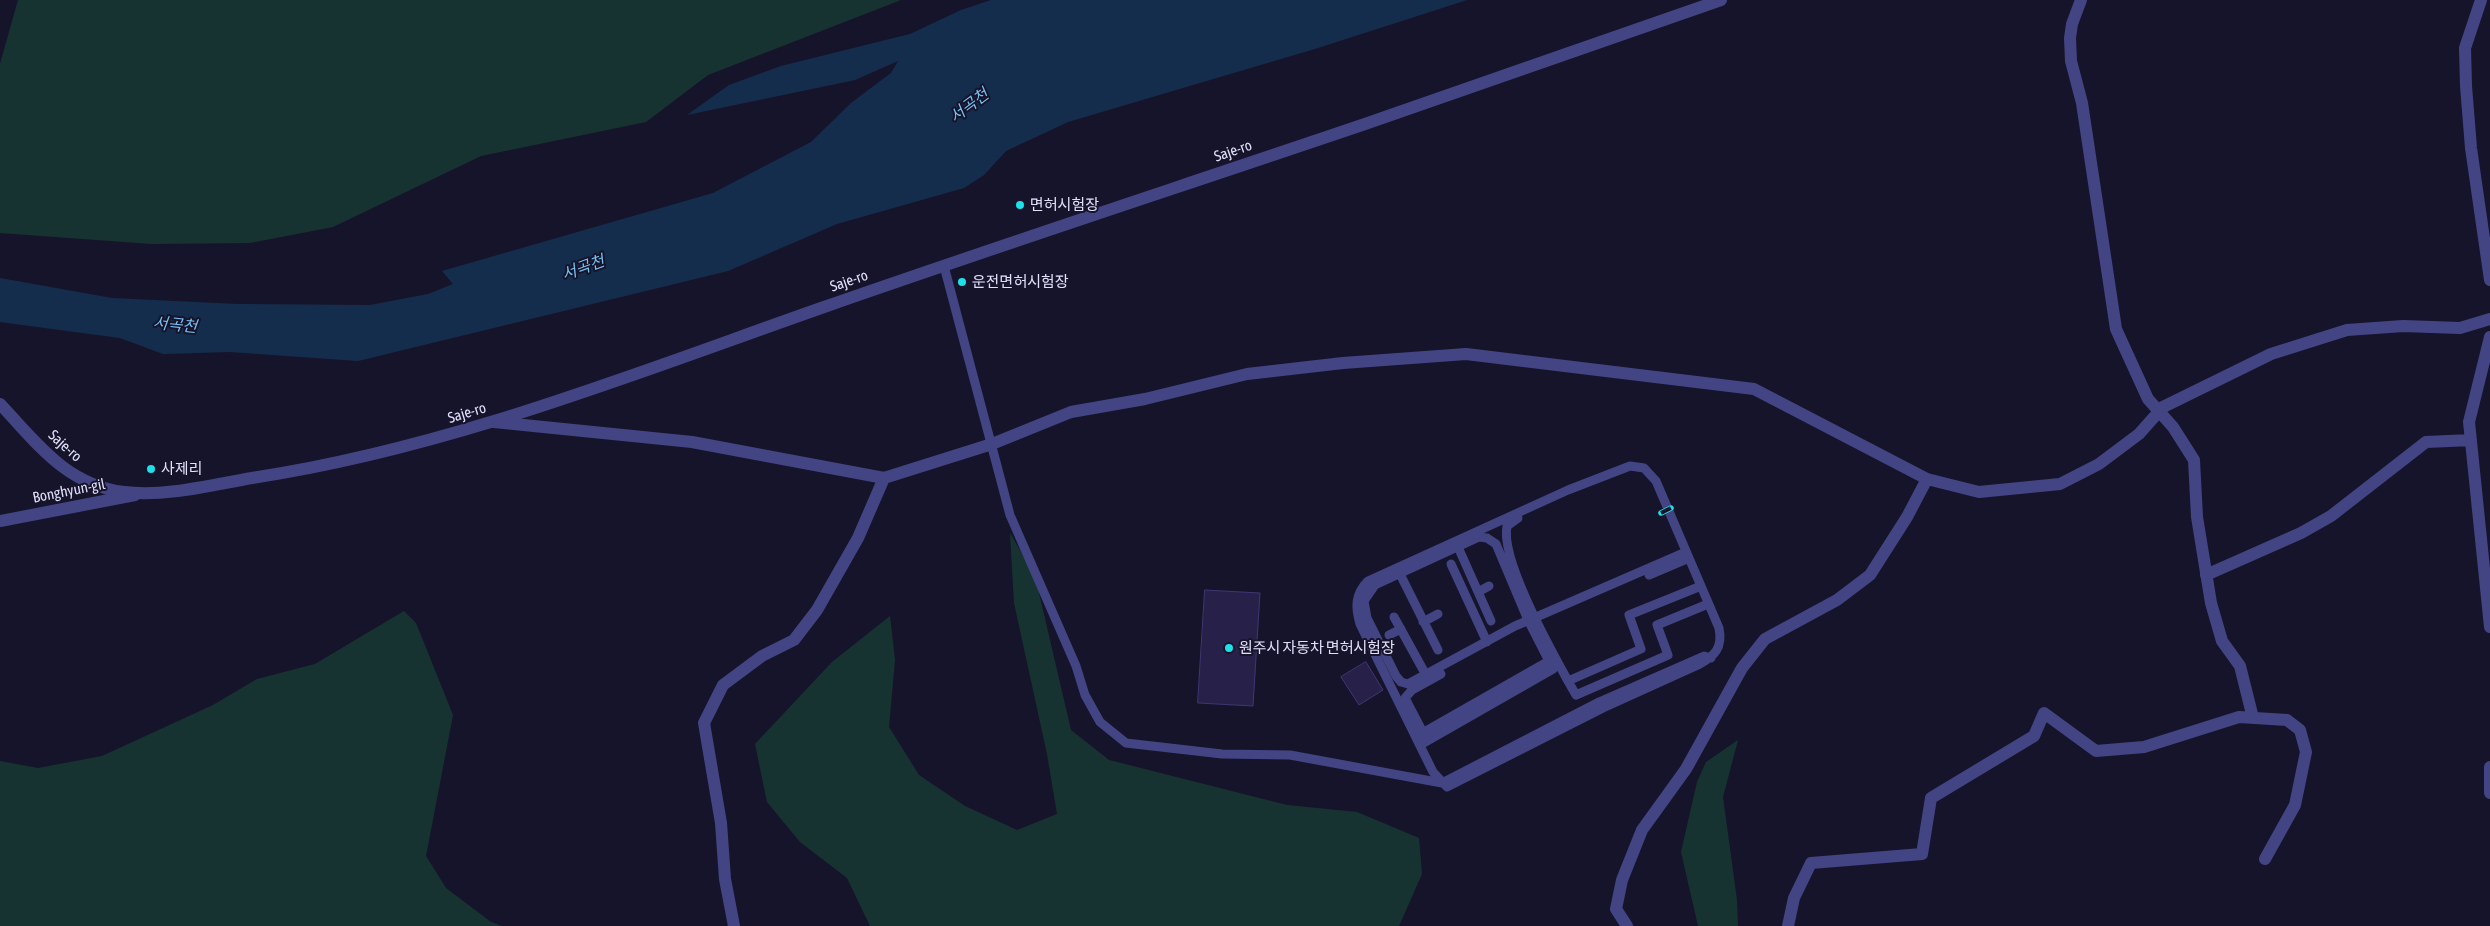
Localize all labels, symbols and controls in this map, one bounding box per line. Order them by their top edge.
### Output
water label: 서곡천 [946,85,992,127]
street label: Saje-ro [1212,136,1254,166]
place label: 면허시험장 [1030,196,1099,214]
marker: 면허시험장 [1014,199,1026,211]
water label: 서곡천 [559,251,607,285]
street label: Saje-ro [828,266,870,296]
place label: 운전면허시험장 [972,273,1069,291]
marker: 운전면허시험장 [956,276,968,288]
water label: 서곡천 [152,313,198,337]
street label: Saje-ro [446,399,488,427]
street label: Saje-ro [45,426,85,466]
place label: 사제리 [161,460,202,478]
marker: 사제리 [145,463,157,475]
street label: Bonghyun-gil [31,475,107,507]
place label: 원주시 자동차 면허시험장 [1239,639,1395,657]
marker: 원주시 자동차 면허시험장 [1223,642,1235,654]

